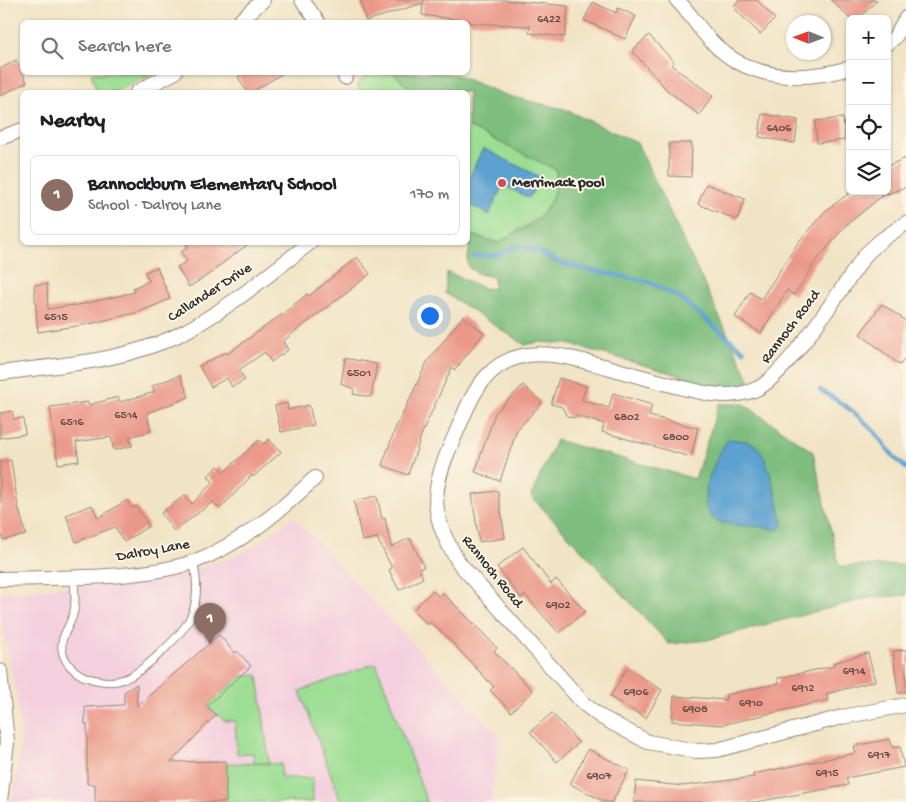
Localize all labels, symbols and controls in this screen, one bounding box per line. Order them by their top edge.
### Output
house number: 6422 [537,13,561,27]
north arrow [786,15,831,60]
map controls [846,15,891,195]
button: + [846,15,891,60]
search box [20,20,470,75]
icon: search [38,34,66,62]
text: Search here [78,36,172,59]
button: − [846,60,891,105]
button: locate [846,105,891,150]
text: Nearby [40,110,105,135]
house number: 6406 [767,122,792,136]
button: layers [846,150,891,195]
text: Bannockburn Elementary School [88,174,337,197]
place label: Merrimack pool [512,174,605,192]
marker: Merrimack pool [496,177,508,189]
text: 1 [54,186,60,205]
text: 170 m [410,186,449,205]
text: School · Dalroy Lane [88,197,221,216]
street label: Callander Drive [165,259,256,327]
street label: Rannoch Road [757,286,825,367]
your location [417,303,443,329]
house number: 6515 [44,311,68,325]
house number: 6501 [347,367,371,381]
house number: 6514 [115,409,138,423]
house number: 6802 [614,411,640,425]
house number: 6516 [60,416,85,430]
house number: 6800 [663,431,689,445]
street label: Rannoch Road [457,532,527,613]
street label: Dalroy Lane [114,536,191,566]
house number: 6902 [546,599,571,613]
pin: 1 [194,603,226,644]
house number: 6914 [843,665,866,679]
house number: 6912 [792,682,815,696]
house number: 6906 [624,686,649,700]
house number: 6910 [739,697,763,711]
house number: 6908 [682,703,708,717]
house number: 6917 [867,749,891,763]
house number: 6915 [815,767,839,781]
house number: 6907 [586,770,612,784]

